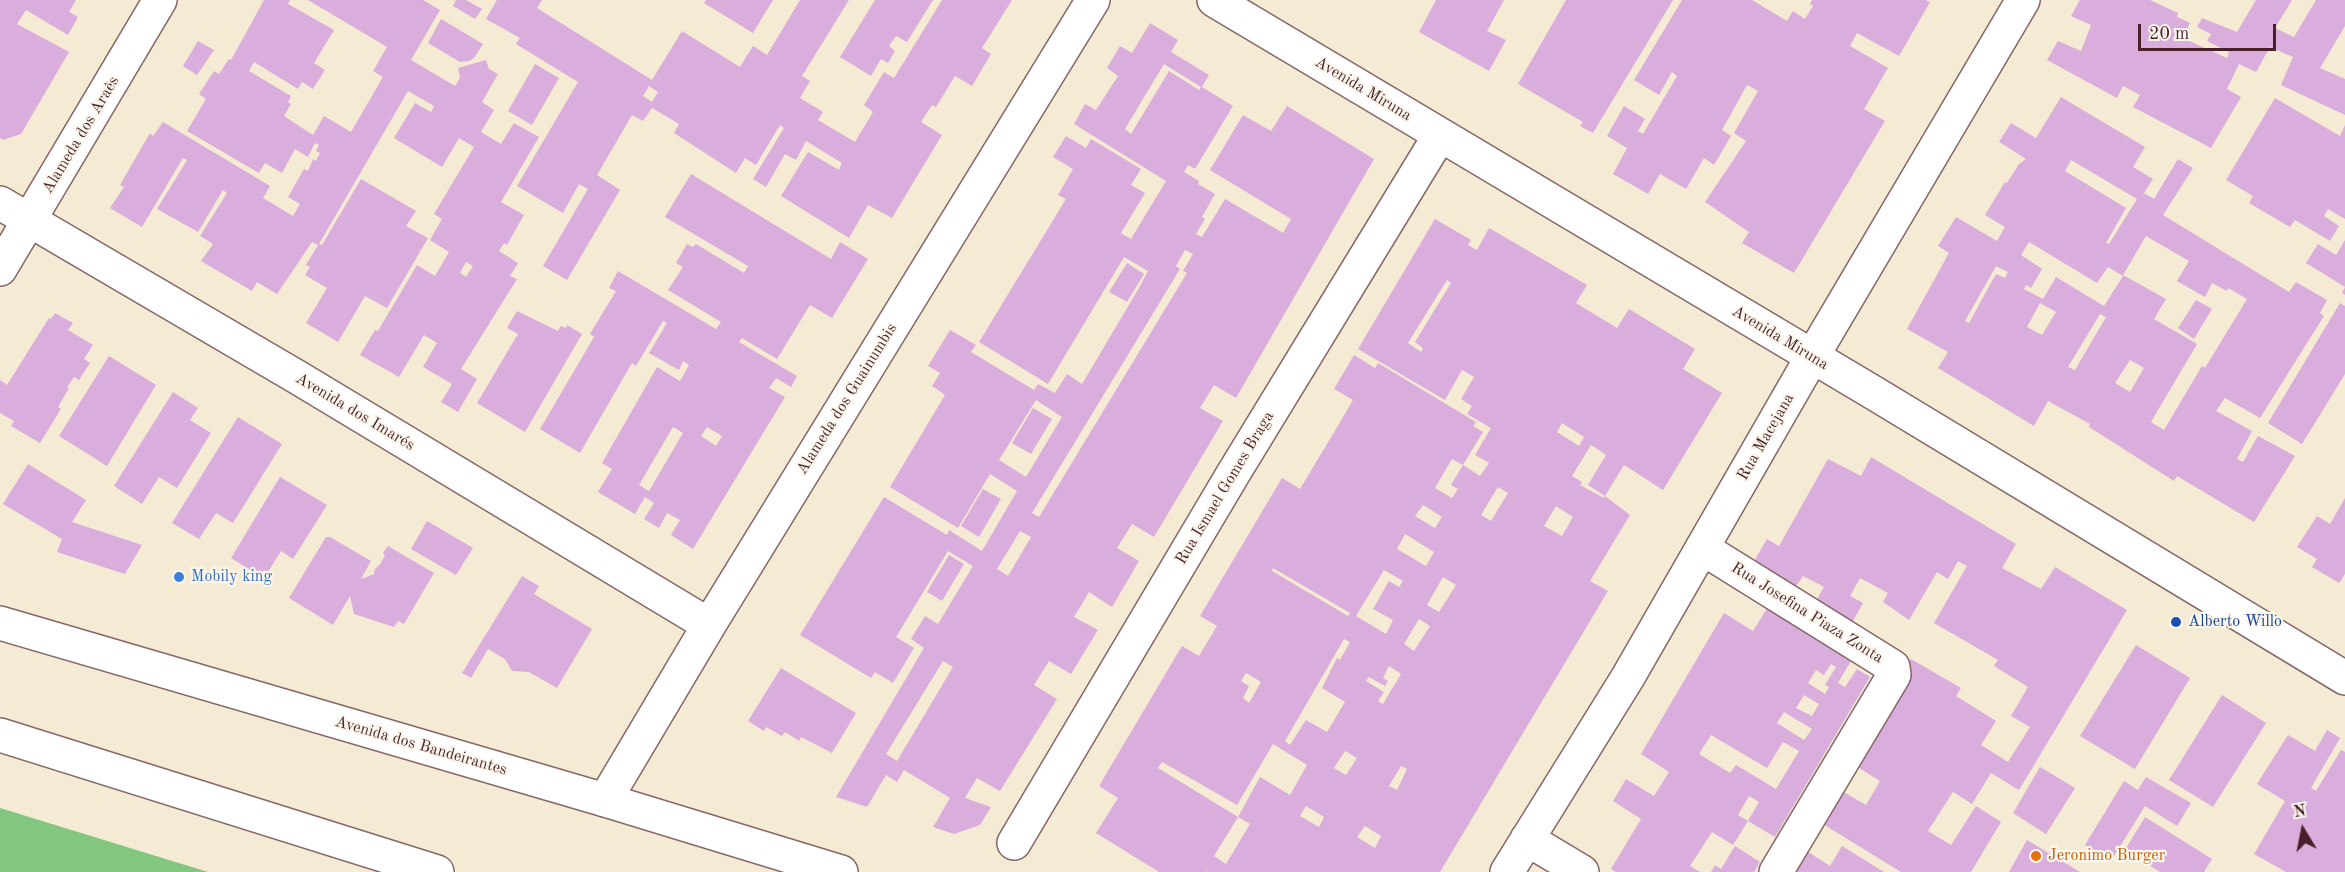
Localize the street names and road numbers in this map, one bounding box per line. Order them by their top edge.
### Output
street label: Avenida Miruna [1311,53,1415,125]
street label: Alameda dos Araês [38,73,124,197]
street label: Avenida Miruna [1728,302,1832,374]
street label: Alameda dos Guainumbis [793,320,901,478]
street label: Avenida dos Imarés [292,369,418,455]
street label: Rua Macejana [1733,390,1799,484]
street label: Rua Ismael Gomes Braga [1172,408,1278,568]
street label: Rua Josefina Piaza Zonta [1727,558,1887,668]
street label: Avenida dos Bandeirantes [333,712,509,780]

